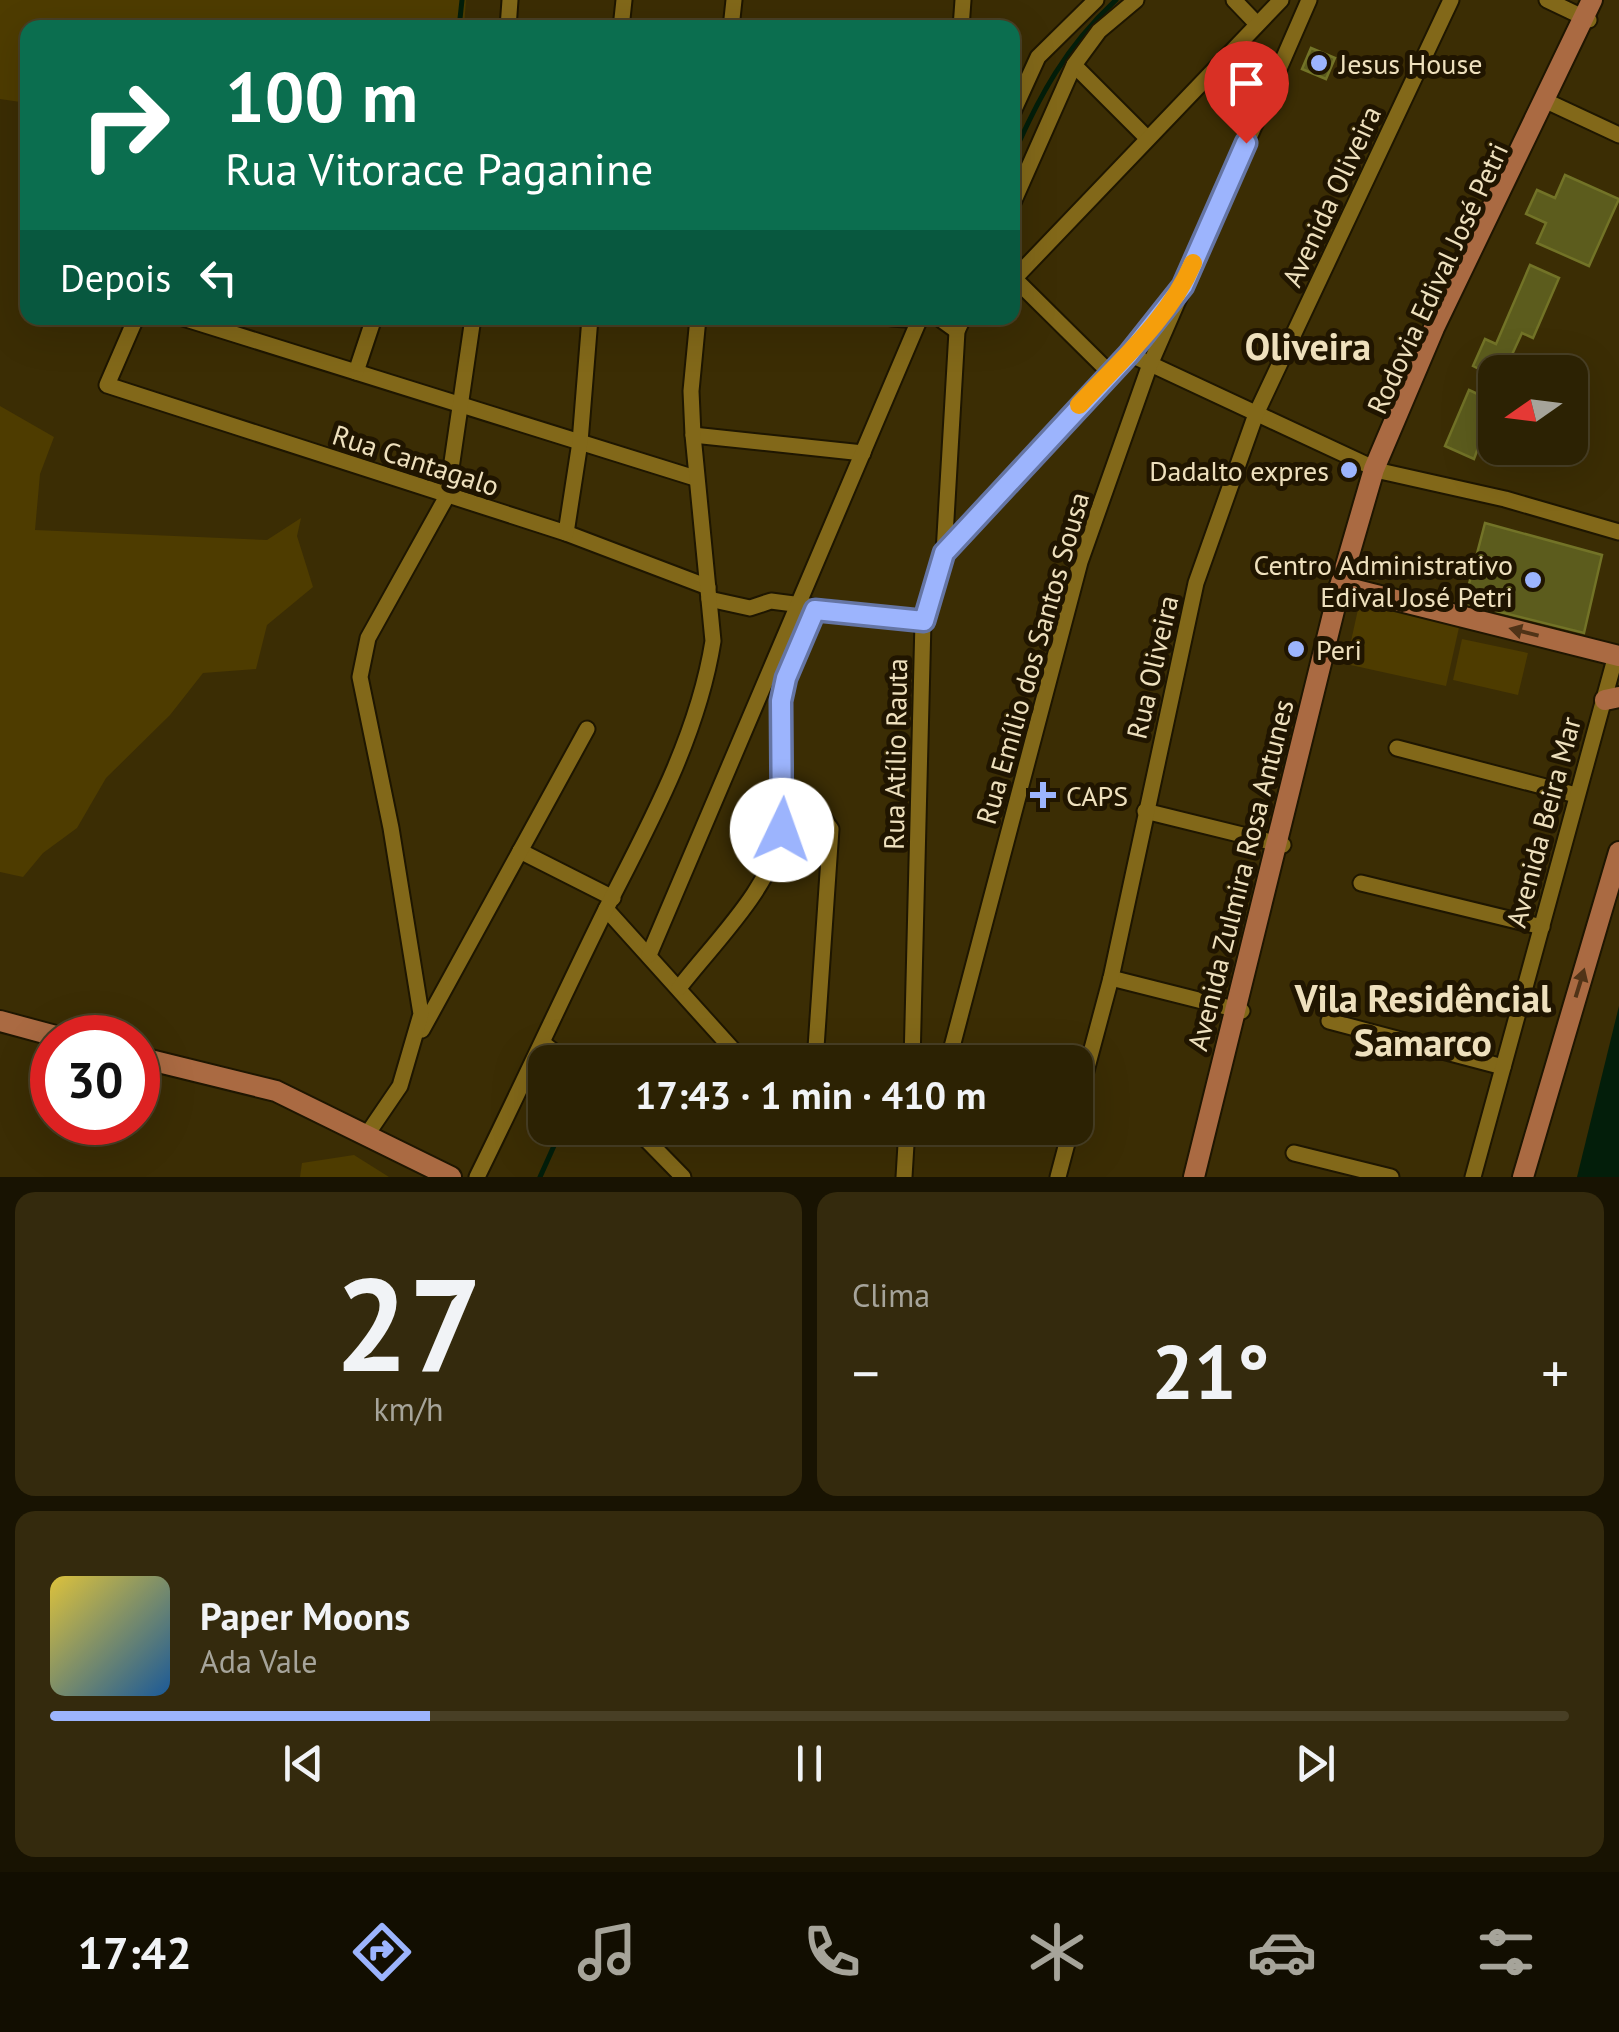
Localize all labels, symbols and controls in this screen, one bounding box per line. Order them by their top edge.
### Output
pin [1204,41,1289,144]
place label: Jesus House [1338,45,1482,82]
text: 100 m [225,51,418,141]
marker: Jesus House [1308,52,1330,74]
icon: arrive [1219,56,1274,111]
icon: right [60,60,190,190]
street label: Avenida Oliveira [1273,100,1389,292]
street label: Rodovia Edival José Petri [1358,136,1516,420]
text: Rua Vitorace Paganine [225,139,653,197]
icon: left [191,250,246,305]
text: Depois [60,253,171,302]
district label: Oliveira [1245,321,1371,370]
north arrow [1478,355,1588,465]
map controls [1478,355,1588,465]
street label: Rua Cantagalo [328,416,504,504]
place label: Dadalto expres [1149,452,1329,489]
marker: Dadalto expres [1338,459,1360,481]
street label: Rua Emílio dos Santos Sousa [967,488,1097,828]
place label: Centro Administrativo Edival José Petri [1253,546,1513,615]
marker: Centro Administrativo Edival José Petri [1522,569,1544,591]
street label: Rua Oliveira [1118,592,1186,742]
one-way arrow [1508,624,1539,639]
place label: Peri [1316,631,1362,668]
marker: Peri [1285,638,1307,660]
street label: Rua Atílio Rauta [875,658,915,850]
street label: Avenida Zulmira Rosa Antunes [1178,696,1302,1054]
street label: Avenida Beira Mar [1497,712,1589,931]
place label: CAPS [1066,777,1128,814]
position arrow [730,778,834,882]
marker: CAPS [1030,782,1056,808]
one-way arrow [1573,967,1588,997]
district label: Vila Residêncial Samarco [1294,973,1552,1066]
speed limit sign: 30 [30,1015,160,1145]
text: 17:43 · 1 min · 410 m [635,1070,986,1119]
text: 27 [335,1239,482,1407]
text: Clima [852,1274,930,1316]
text: 21° [1152,1323,1269,1420]
text: − [852,1337,880,1408]
text: + [1541,1337,1569,1408]
text: km/h [373,1388,444,1430]
text: Paper Moons [200,1591,410,1640]
text: Ada Vale [200,1640,317,1682]
icon: previous [276,1736,331,1791]
icon: pause [782,1736,837,1791]
icon: next [1288,1736,1343,1791]
icon: directions [347,1917,417,1987]
icon: music [572,1917,642,1987]
icon: phone [797,1917,867,1987]
icon: climate [1022,1917,1092,1987]
icon: car [1247,1917,1317,1987]
icon: filters [1471,1917,1541,1987]
text: 17:42 [77,1923,192,1981]

